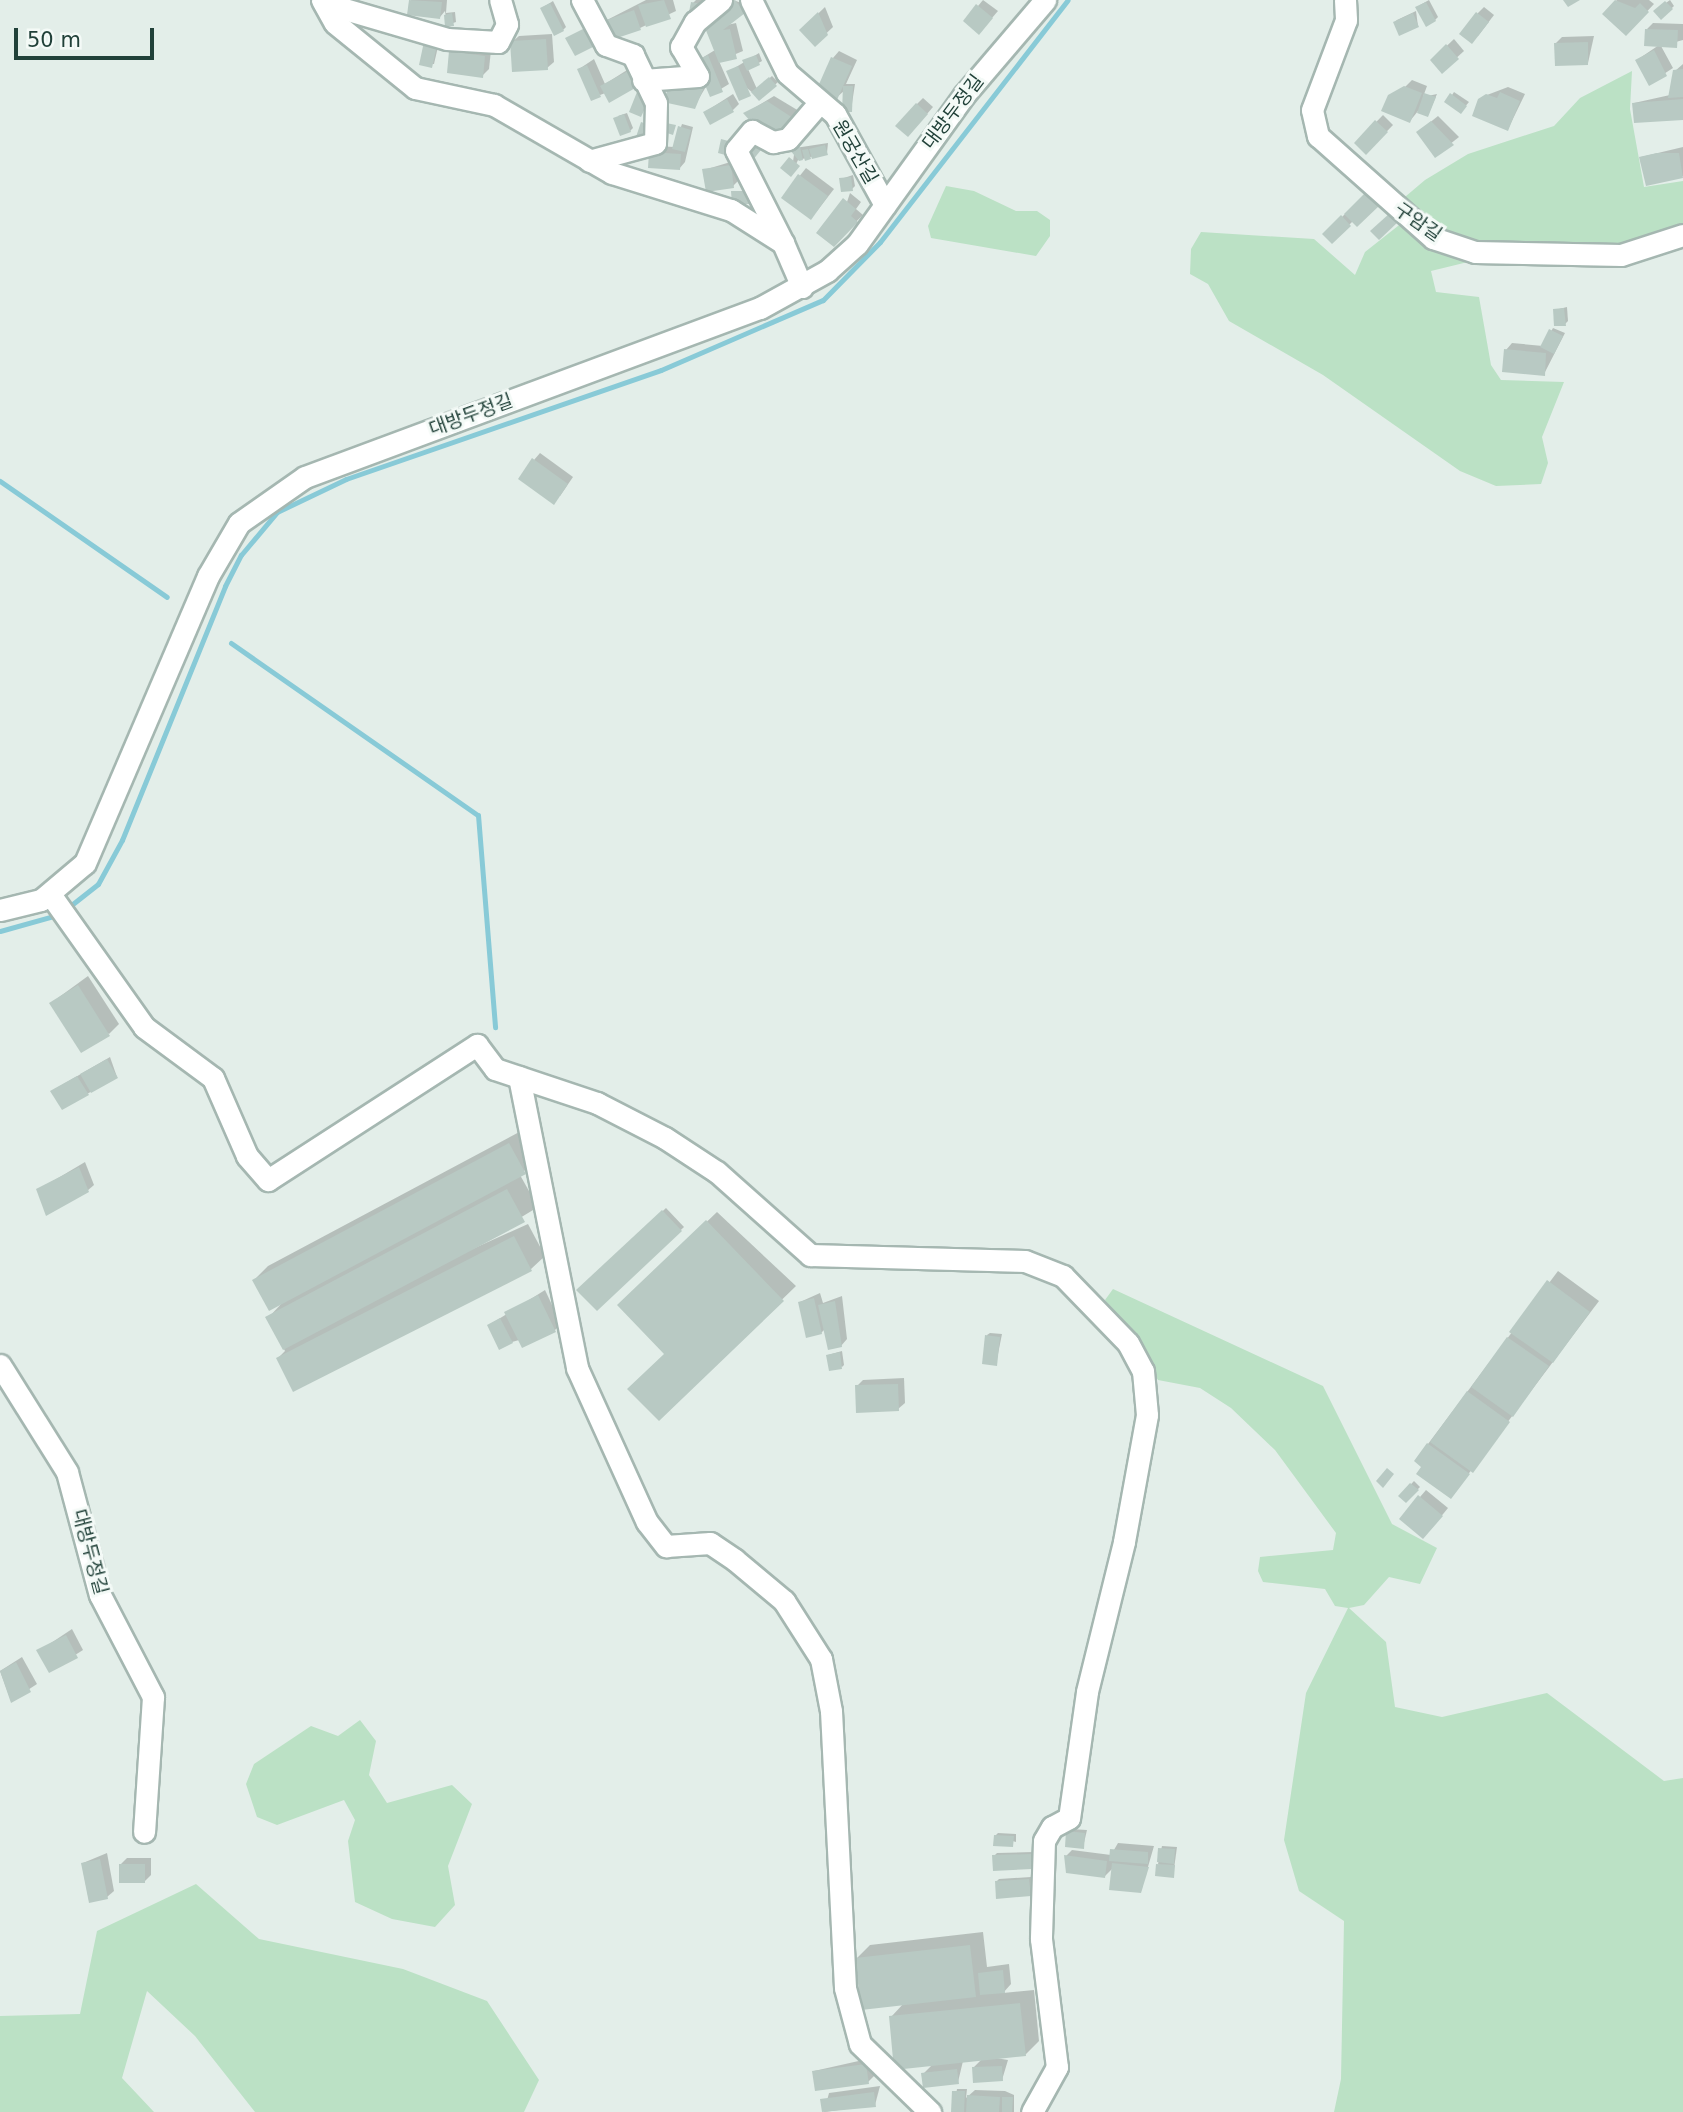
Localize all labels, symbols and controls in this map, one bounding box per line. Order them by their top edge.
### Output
scale bar [18,14,158,58]
text: 50 m [27,28,81,52]
street label: 대방두정길 [918,70,988,154]
street label: 원궁산길 [828,116,882,188]
street label: 구암길 [1390,198,1446,246]
street label: 대방두정길 [426,389,516,441]
street label: 대방두정길 [68,1507,112,1597]

